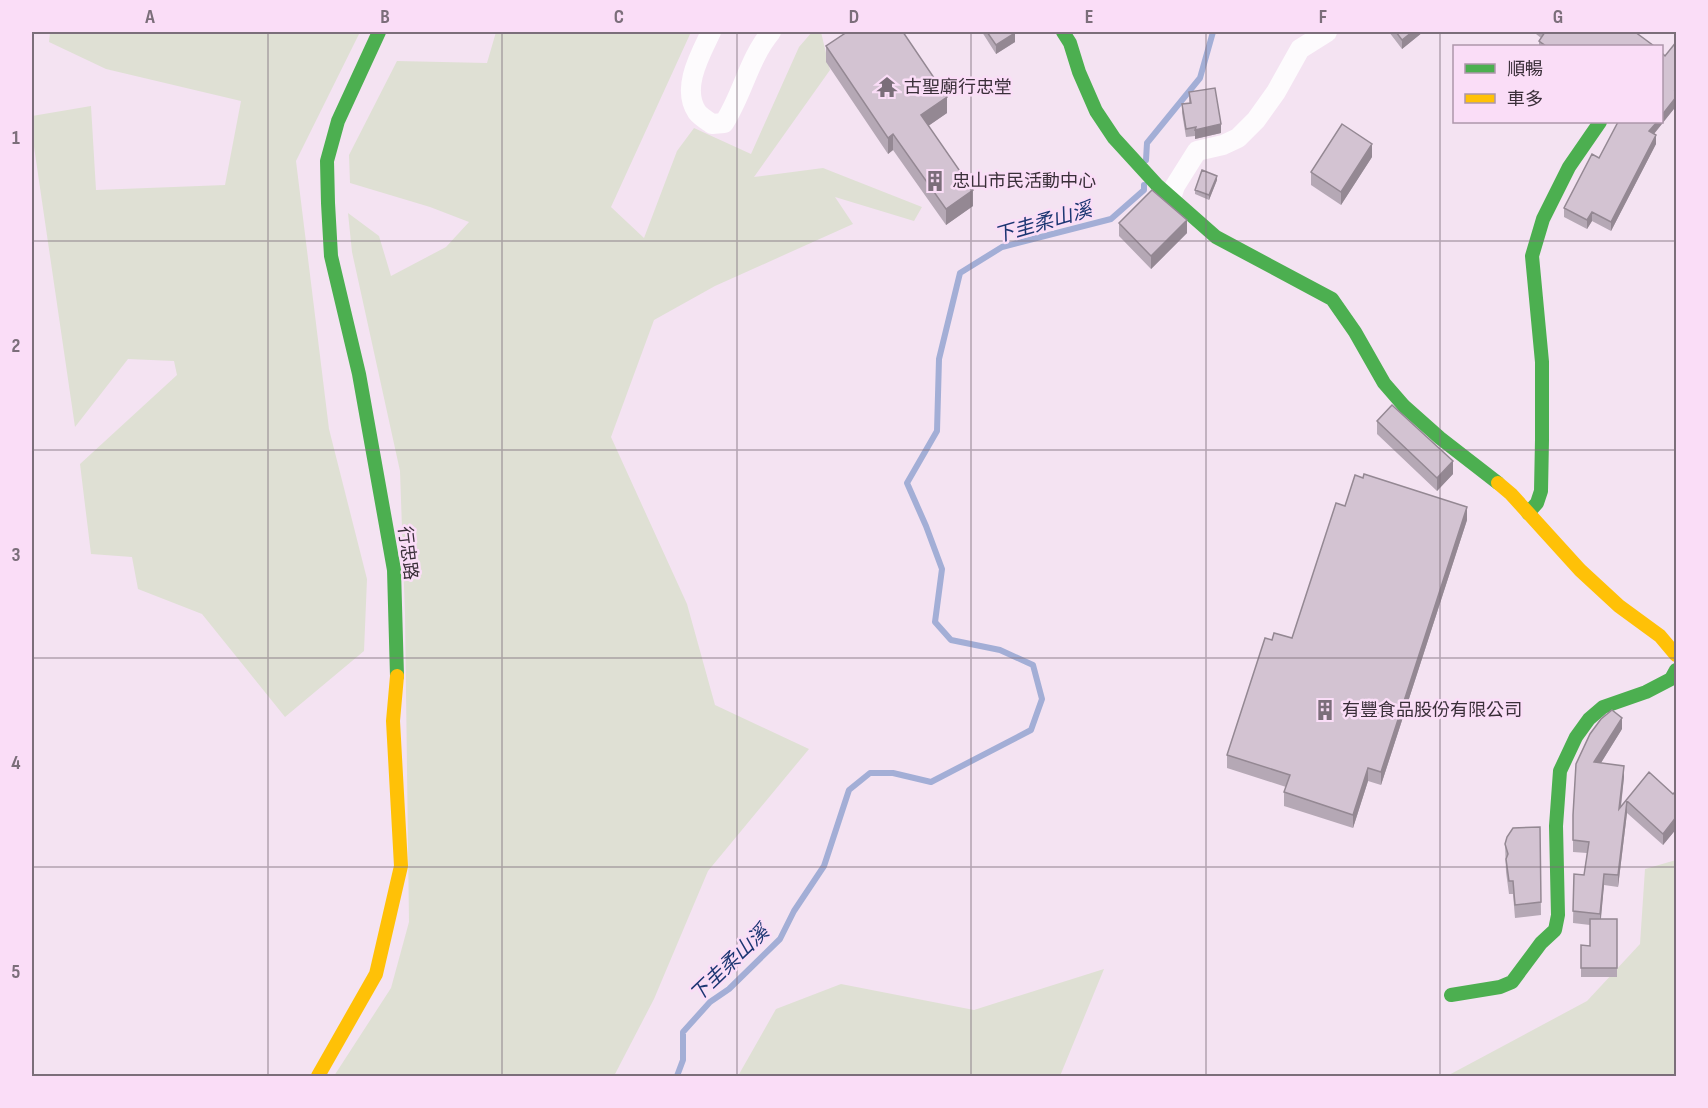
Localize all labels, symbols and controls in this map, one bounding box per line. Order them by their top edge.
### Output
text: A [144,5,155,29]
text: B [380,5,390,29]
text: C [614,5,624,29]
text: D [849,5,859,29]
text: E [1085,5,1093,29]
text: F [1319,5,1327,29]
text: G [1553,5,1563,29]
legend [1453,45,1663,123]
text: 順暢 [1507,59,1543,80]
temple icon: 古聖廟行忠堂 [875,75,899,99]
place label: 古聖廟行忠堂 [904,77,1012,98]
text: 車多 [1507,89,1543,110]
text: 1 [12,126,20,150]
building icon: 忠山市民活動中心 [923,169,947,193]
place label: 忠山市民活動中心 [952,171,1096,192]
water label: 下圭柔山溪 [992,197,1098,248]
text: 2 [12,334,20,358]
street label: 行忠路 [394,525,421,581]
text: 3 [12,543,21,567]
building icon: 有豐食品股份有限公司 [1313,698,1337,722]
place label: 有豐食品股份有限公司 [1342,700,1522,721]
text: 4 [11,751,21,775]
water label: 下圭柔山溪 [685,918,776,1007]
text: 5 [12,960,21,984]

